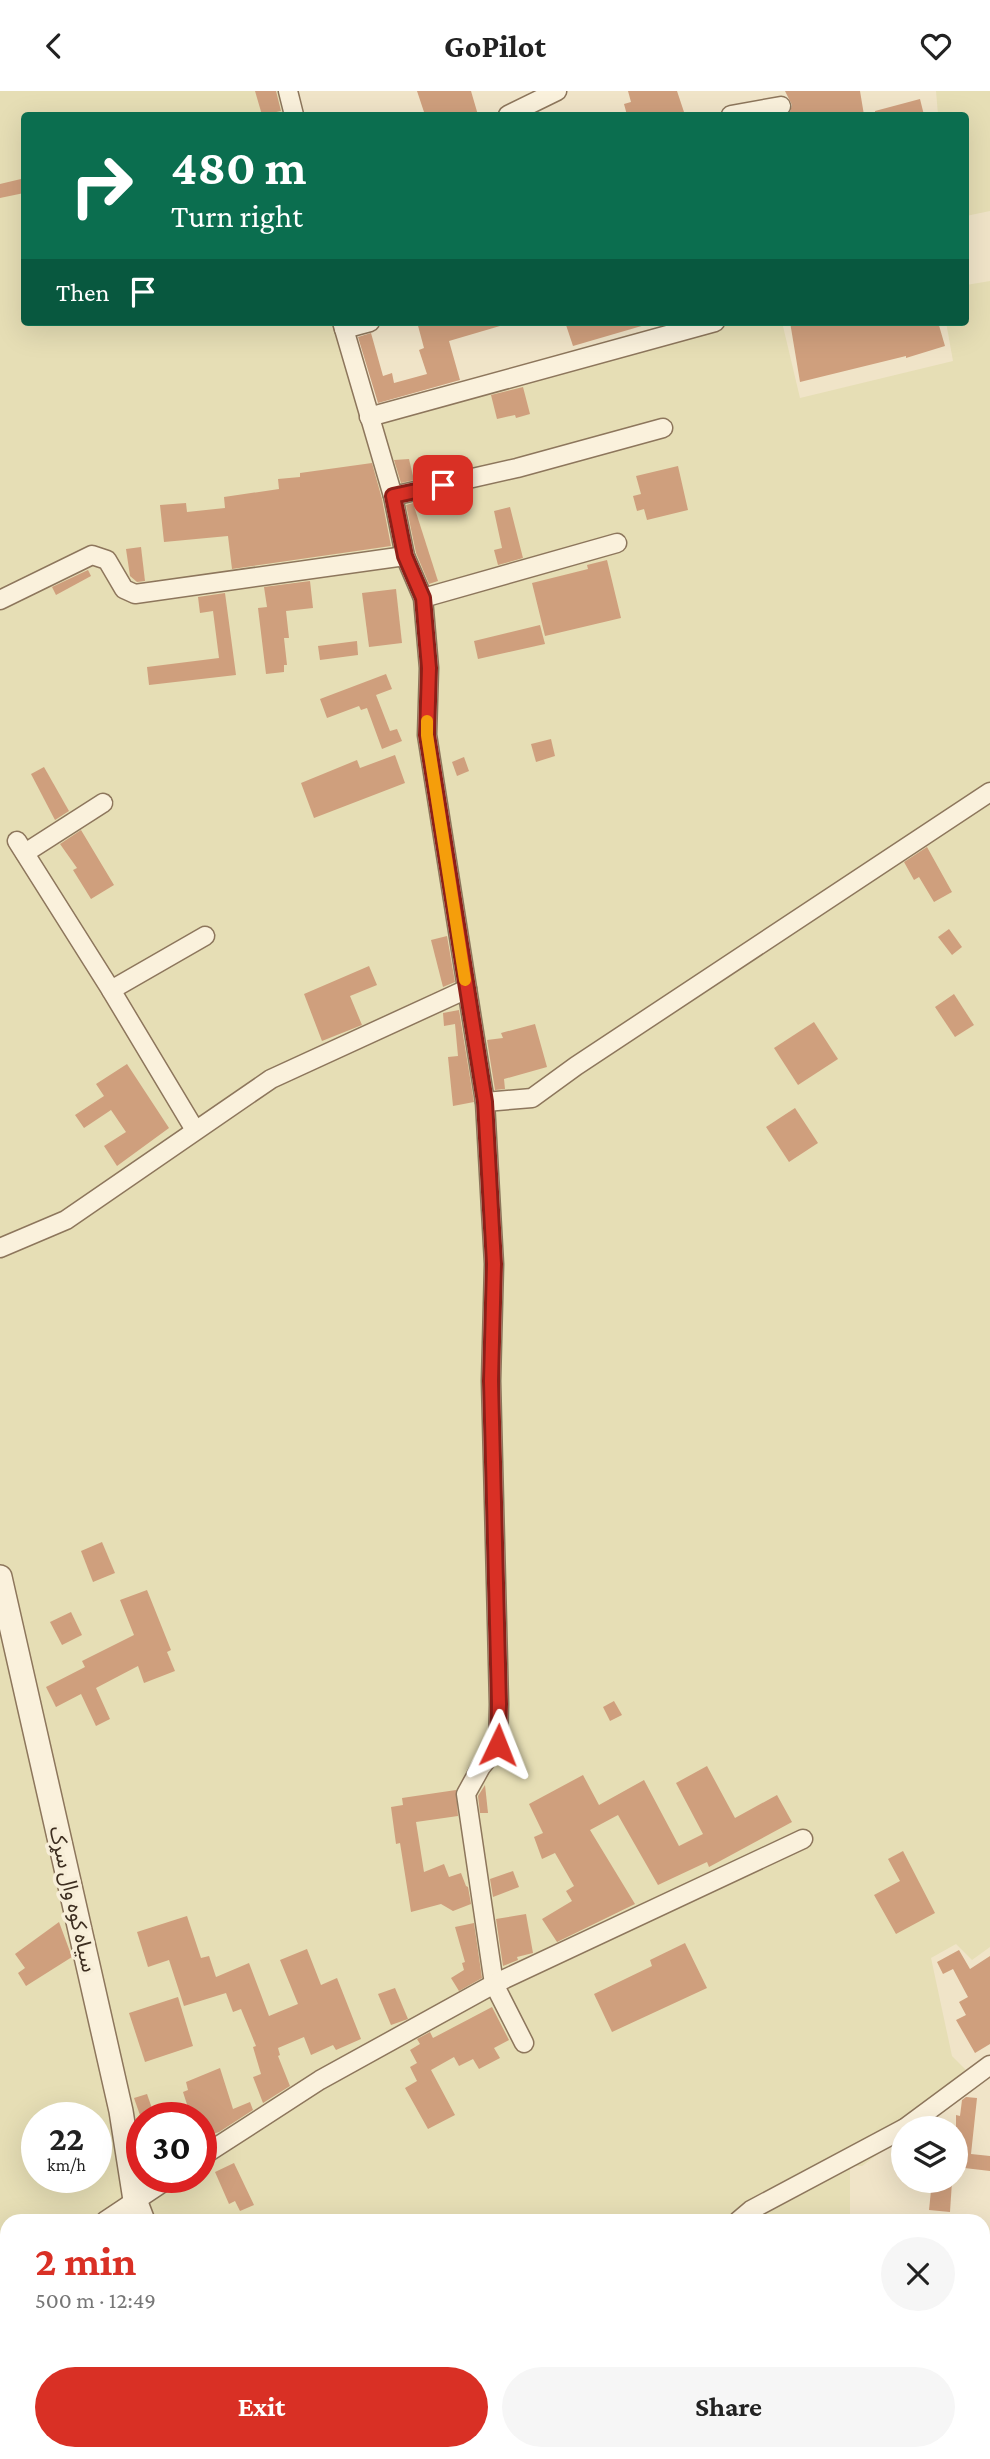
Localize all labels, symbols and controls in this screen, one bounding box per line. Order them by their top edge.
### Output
icon: back [35,27,73,65]
icon: heart [917,27,955,65]
text: GoPilot [444,28,546,64]
icon: right [56,140,147,231]
text: 480 m [171,140,307,195]
text: Turn right [171,198,303,234]
icon: arrive [124,273,162,311]
text: Then [56,278,110,307]
pin [413,455,473,515]
icon: arrive [424,466,462,504]
position arrow [461,1708,535,1782]
street label: سیاه کوه وال سړک [45,1824,101,1974]
speed limit sign: 30 [126,2102,217,2193]
map controls [891,2116,968,2193]
button: layers [891,2116,968,2193]
text: 22 [49,2119,84,2158]
text: km/h [47,2155,86,2175]
text: 2 min [35,2237,136,2284]
button: close [881,2237,955,2311]
text: 500 m · 12:49 [35,2287,156,2313]
button: Exit [35,2367,488,2447]
button: Share [502,2367,955,2447]

